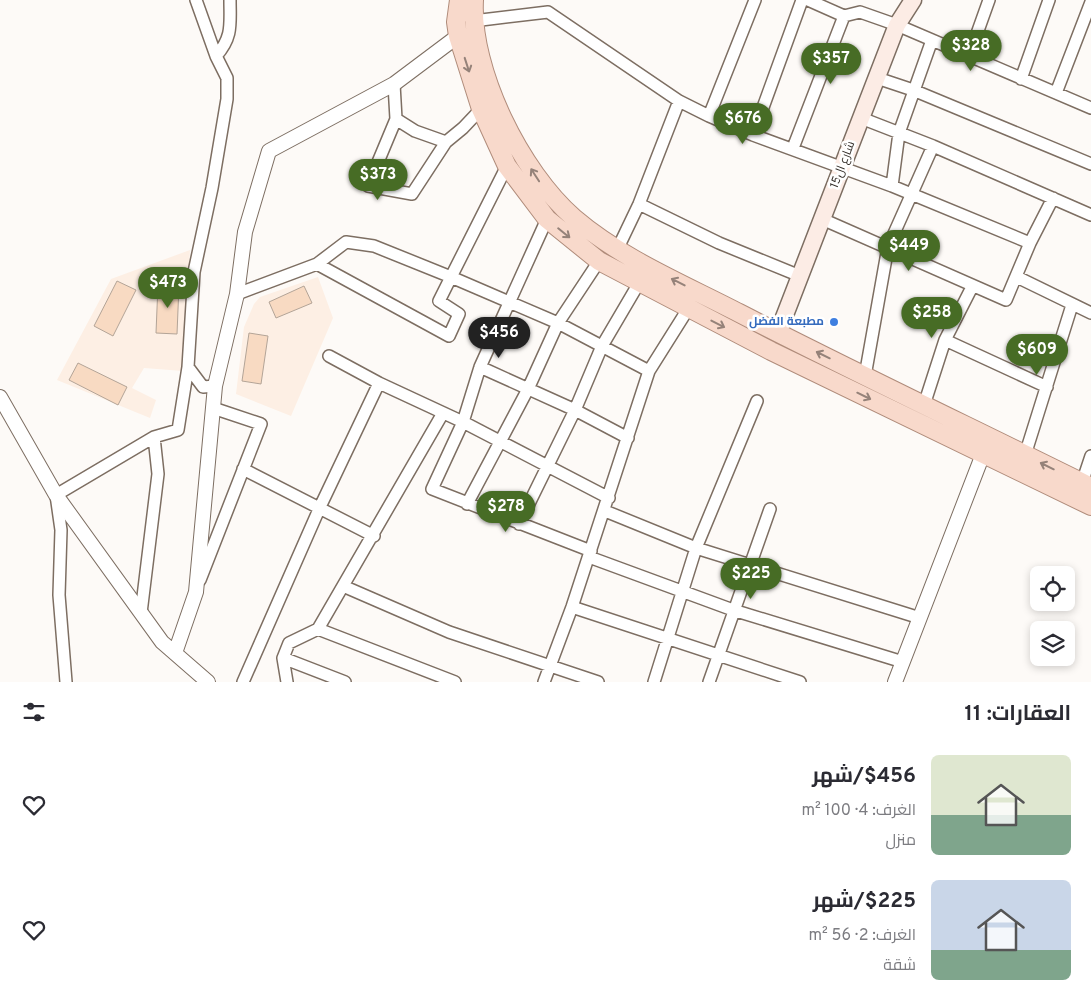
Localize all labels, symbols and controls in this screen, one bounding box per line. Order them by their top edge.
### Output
pin: $328 [941,30,1001,72]
text: $328 [952,36,990,56]
pin: $357 [801,42,861,85]
text: $357 [812,49,850,69]
one-way arrow [463,56,473,72]
pin: $676 [713,102,773,145]
text: $676 [724,109,762,129]
street label: شارع ال15 [827,139,859,191]
pin: $373 [348,158,408,201]
text: $373 [360,165,396,185]
one-way arrow [530,169,540,183]
one-way arrow [557,227,570,238]
pin: $449 [879,230,939,272]
text: $449 [889,236,929,256]
pin: $473 [138,266,198,309]
text: $473 [149,273,187,293]
one-way arrow [671,277,686,286]
pin: $258 [902,296,962,339]
text: $258 [912,303,952,323]
place label: مطبعة الفضل [749,314,824,330]
pin: $456 [469,316,529,359]
marker: مطبعة الفضل [828,316,840,328]
one-way arrow [711,319,726,329]
text: $456 [479,323,519,343]
pin: $609 [1007,334,1067,376]
text: $609 [1017,340,1057,360]
one-way arrow [816,350,831,359]
one-way arrow [856,392,871,401]
one-way arrow [1040,460,1055,470]
pin: $278 [476,490,536,533]
text: $278 [487,497,525,517]
pin: $225 [721,558,781,600]
text: $225 [732,564,771,584]
map controls [1030,566,1075,666]
button: locate [1030,566,1075,611]
button: layers [1030,621,1075,666]
icon: filters [20,698,48,726]
text: العقارات: 11 [965,701,1071,728]
text: $456/شهر [812,763,916,790]
icon: home [971,775,1031,835]
icon: heart [20,791,48,819]
text: الغرف: 4 · 100 m² [801,801,916,821]
text: منزل [886,831,916,851]
text: $225/شهر [813,888,916,915]
icon: home [971,900,1031,960]
icon: heart [20,916,48,944]
text: الغرف: 2 · 56 m² [808,926,916,946]
text: شقة [883,956,916,976]

